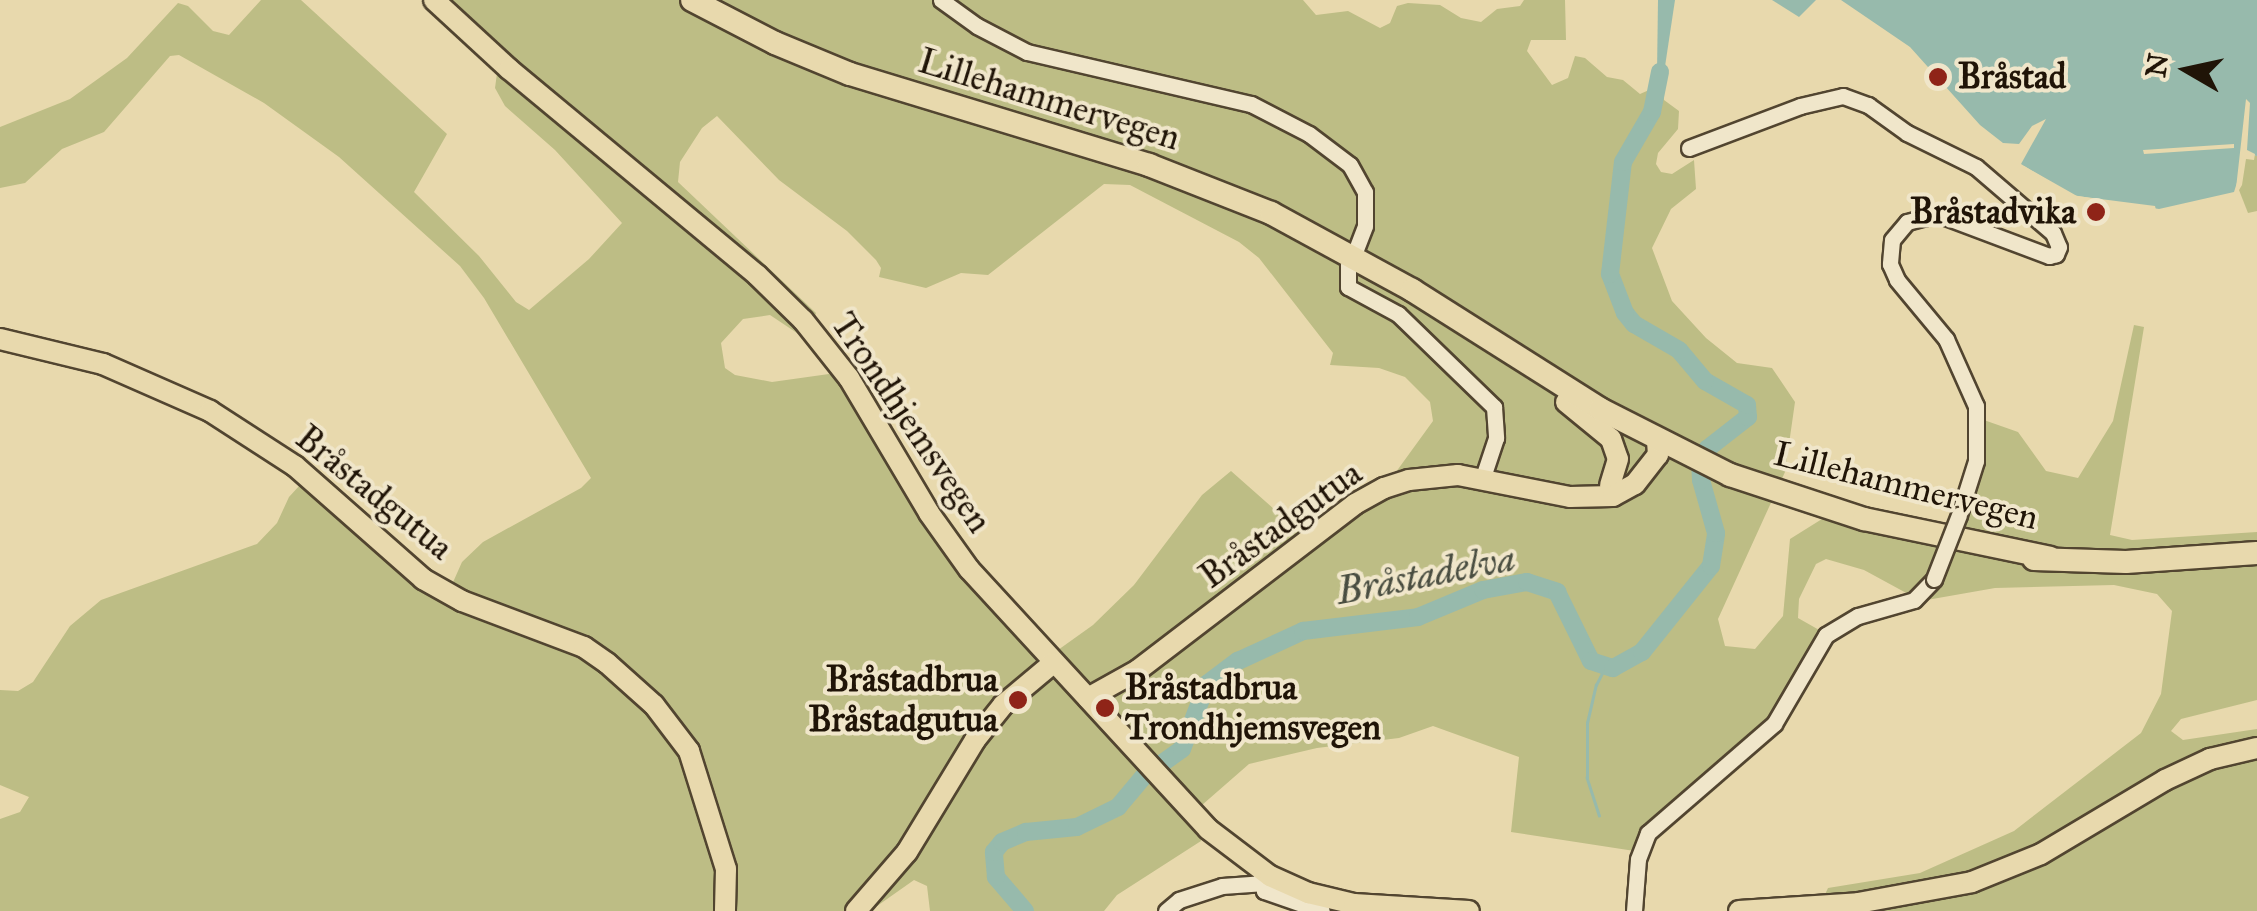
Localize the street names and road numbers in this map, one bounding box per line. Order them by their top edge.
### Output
street label: Lillehammervegen [913,40,1185,160]
street label: Trondhjemsvegen [822,305,1000,541]
street label: Bråstadgutua [287,417,461,569]
street label: Lillehammervegen [1770,433,2042,539]
street label: Bråstadgutua [1192,452,1370,598]

